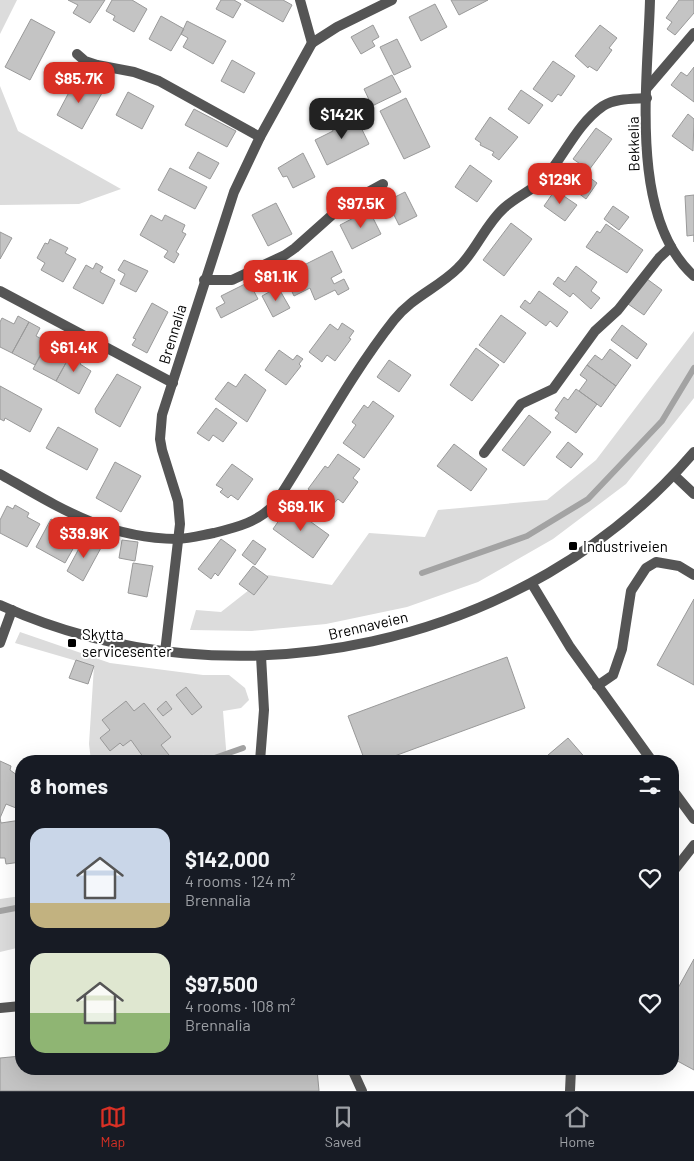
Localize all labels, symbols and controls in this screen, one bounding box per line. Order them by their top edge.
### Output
pin: $85.7K [38,62,120,104]
text: $85.7K [55,68,103,87]
pin: $142K [307,98,377,140]
text: $142K [320,104,364,123]
street label: Bekkelia [624,116,642,172]
pin: $129K [525,162,595,205]
text: $129K [539,169,581,188]
pin: $97.5K [320,186,402,229]
text: $97.5K [337,193,385,212]
pin: $81.1K [235,260,317,302]
text: $81.1K [254,266,298,285]
street label: Brennalia [154,302,190,366]
pin: $61.4K [33,330,115,373]
text: $61.4K [50,337,98,356]
pin: $69.1K [260,490,342,532]
text: $69.1K [278,496,324,515]
pin: $39.9K [43,516,125,559]
text: $39.9K [59,523,109,542]
place label: Industriveien [583,537,668,555]
marker: Industriveien [567,540,579,552]
street label: Brennaveien [326,607,410,643]
place label: Skytta servicesenter [82,625,172,660]
marker: Skytta servicesenter [66,637,78,649]
icon: filters [636,771,664,799]
text: 8 homes [30,773,108,798]
text: $142,000 [185,846,270,871]
icon: home [70,848,130,908]
icon: heart [636,864,664,892]
text: 4 rooms · 124 m² [185,871,296,890]
text: Brennalia [185,890,251,909]
text: $97,500 [185,971,258,996]
icon: home [70,973,130,1033]
icon: heart [636,989,664,1017]
text: 4 rooms · 108 m² [185,996,296,1015]
text: Brennalia [185,1015,251,1034]
tab: Map [99,1103,127,1150]
tab: Saved [325,1103,361,1150]
tab: Home [559,1103,595,1150]

